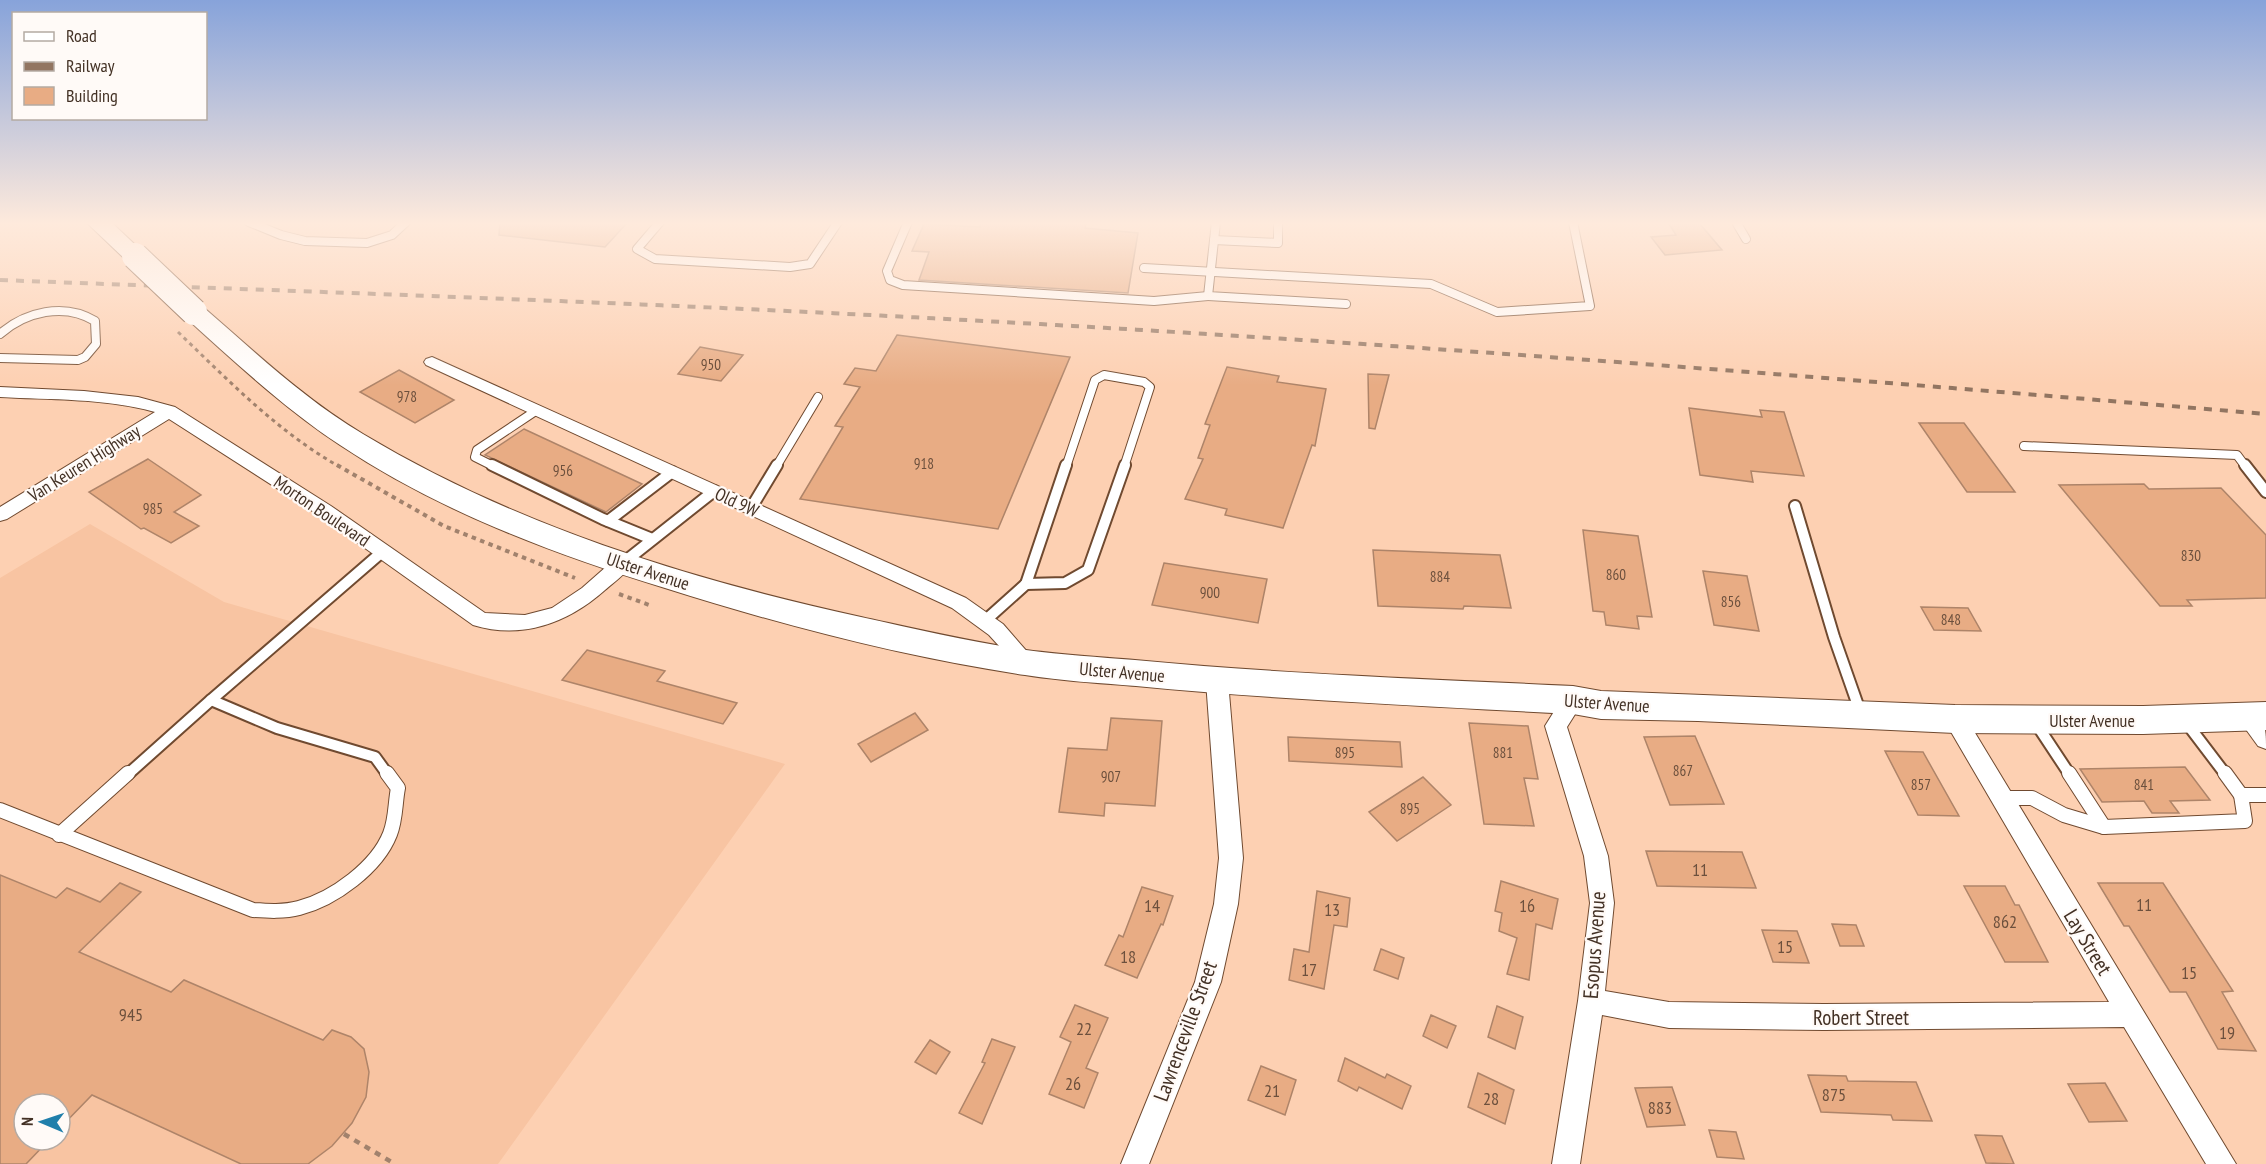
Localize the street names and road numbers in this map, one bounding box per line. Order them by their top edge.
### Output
street label: Van Keuren Highway [23,419,145,507]
street label: Morton Boulevard [269,470,375,552]
street label: Old 9W [711,482,763,522]
street label: Ulster Avenue [604,547,692,595]
street label: Ulster Avenue [1078,657,1166,687]
street label: Ulster Avenue [1563,689,1651,717]
street label: Ulster Avenue [2049,709,2135,732]
street label: Esopus Avenue [1577,890,1611,1000]
street label: Lay Street [2058,904,2118,980]
street label: Lawrenceville Street [1147,957,1223,1105]
street label: Robert Street [1813,1004,1909,1031]

